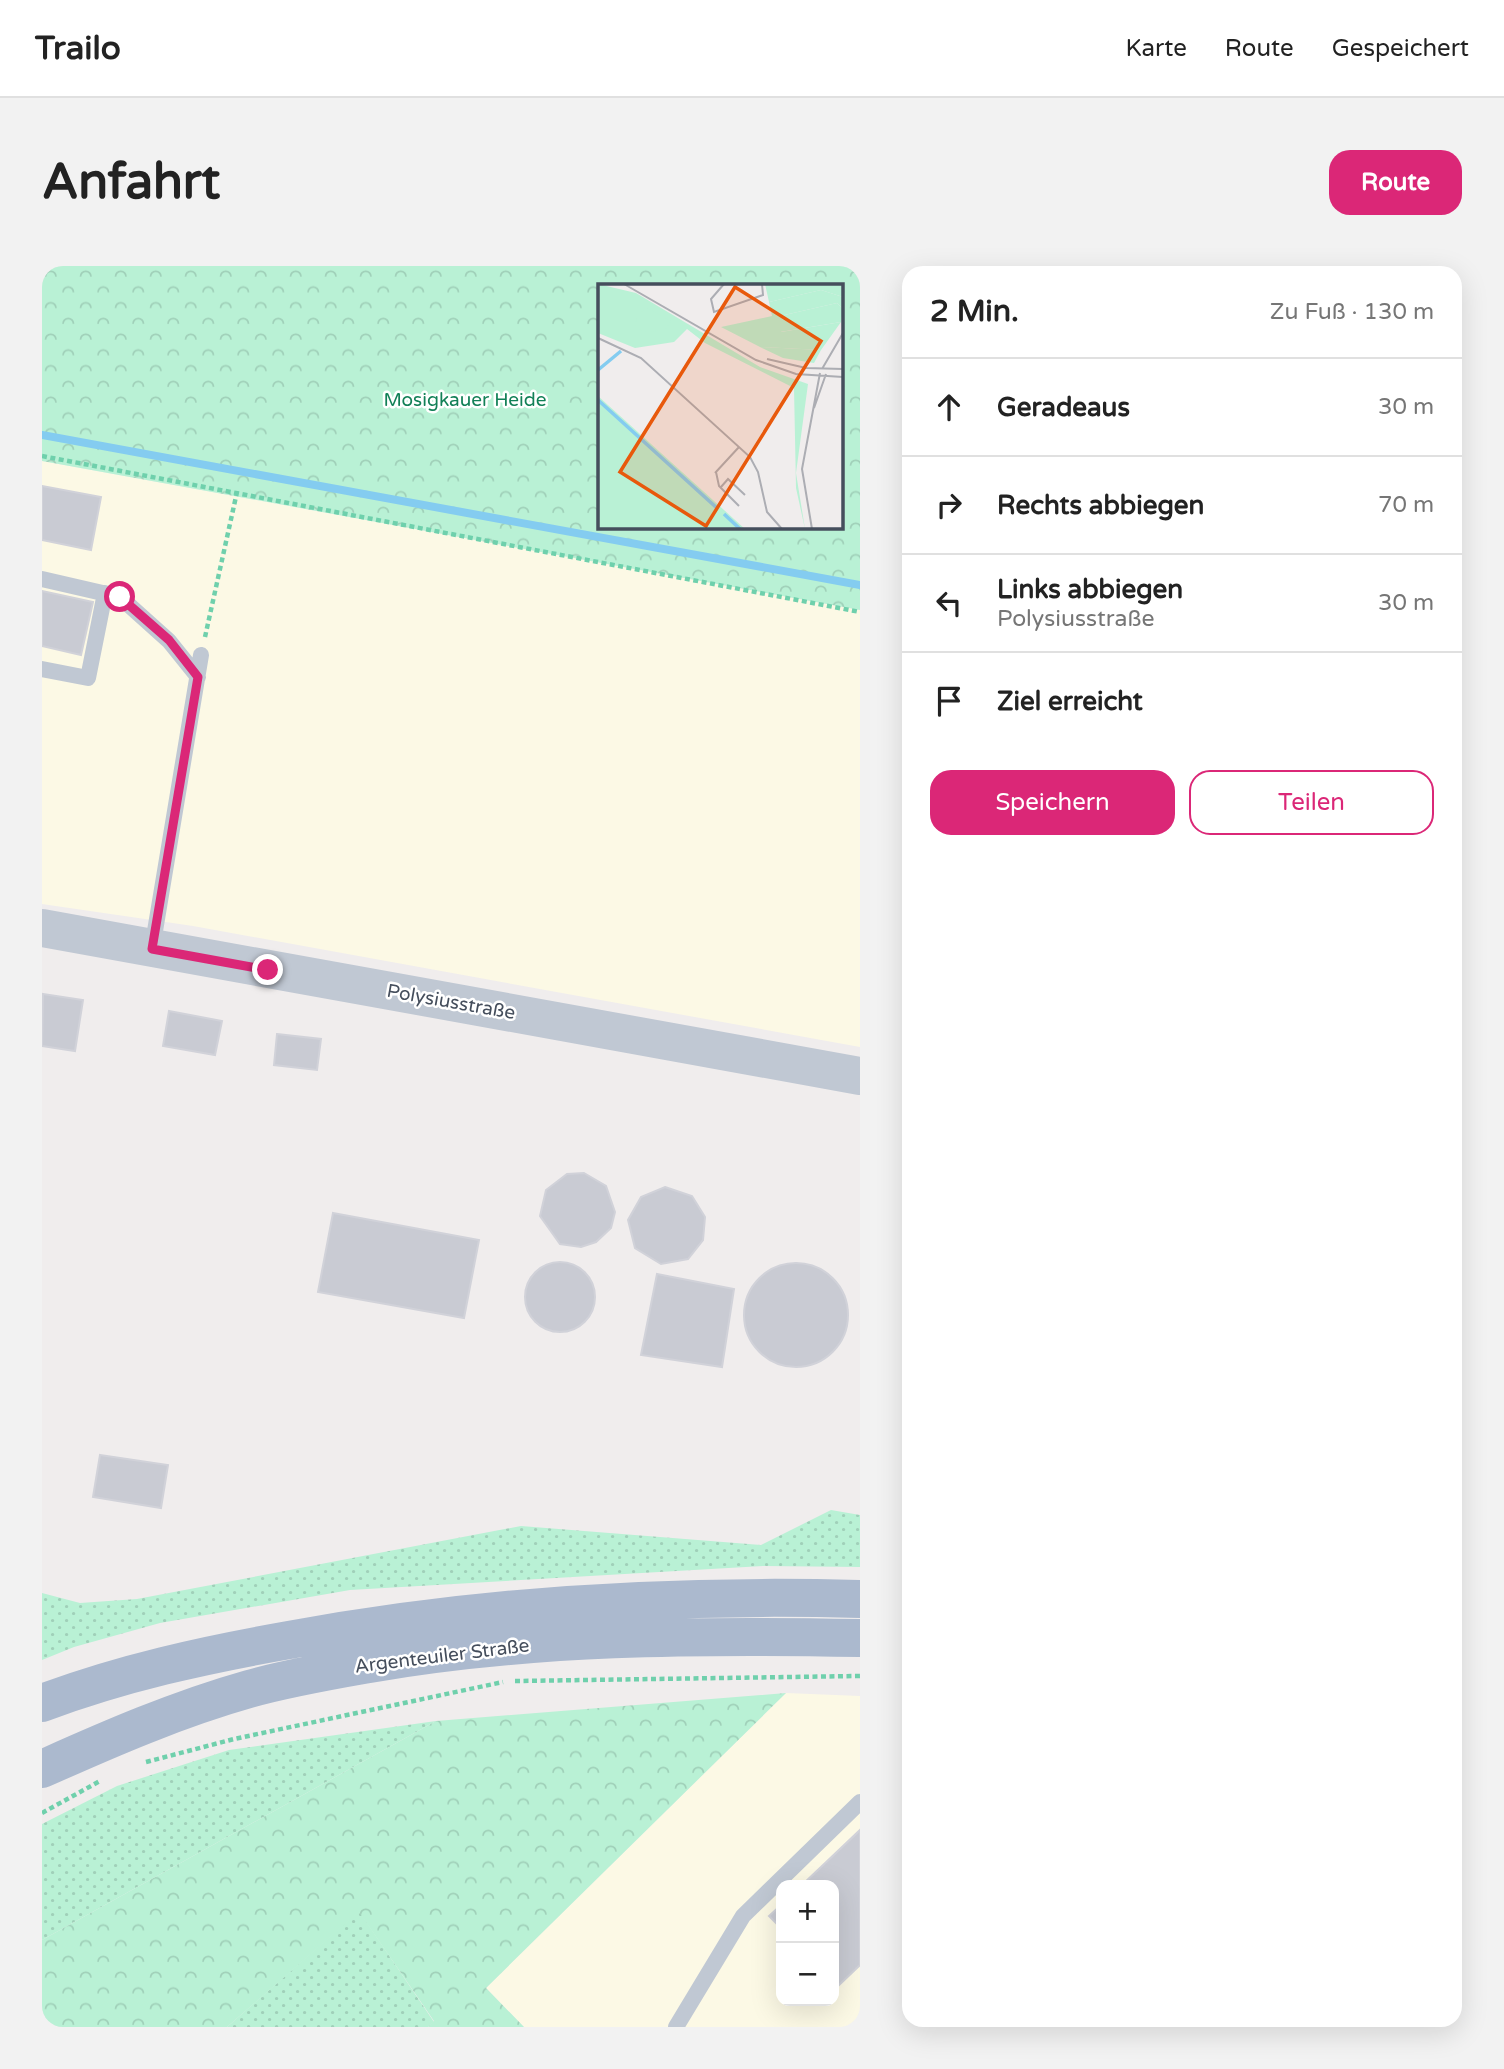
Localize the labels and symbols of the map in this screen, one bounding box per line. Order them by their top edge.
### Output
inset map [598,284,842,528]
park label: Mosigkauer Heide [383,389,547,411]
route start [104,581,135,612]
route end [252,954,283,985]
street label: Polysiusstraße [385,980,517,1024]
street label: Argenteuiler Straße [353,1634,531,1678]

